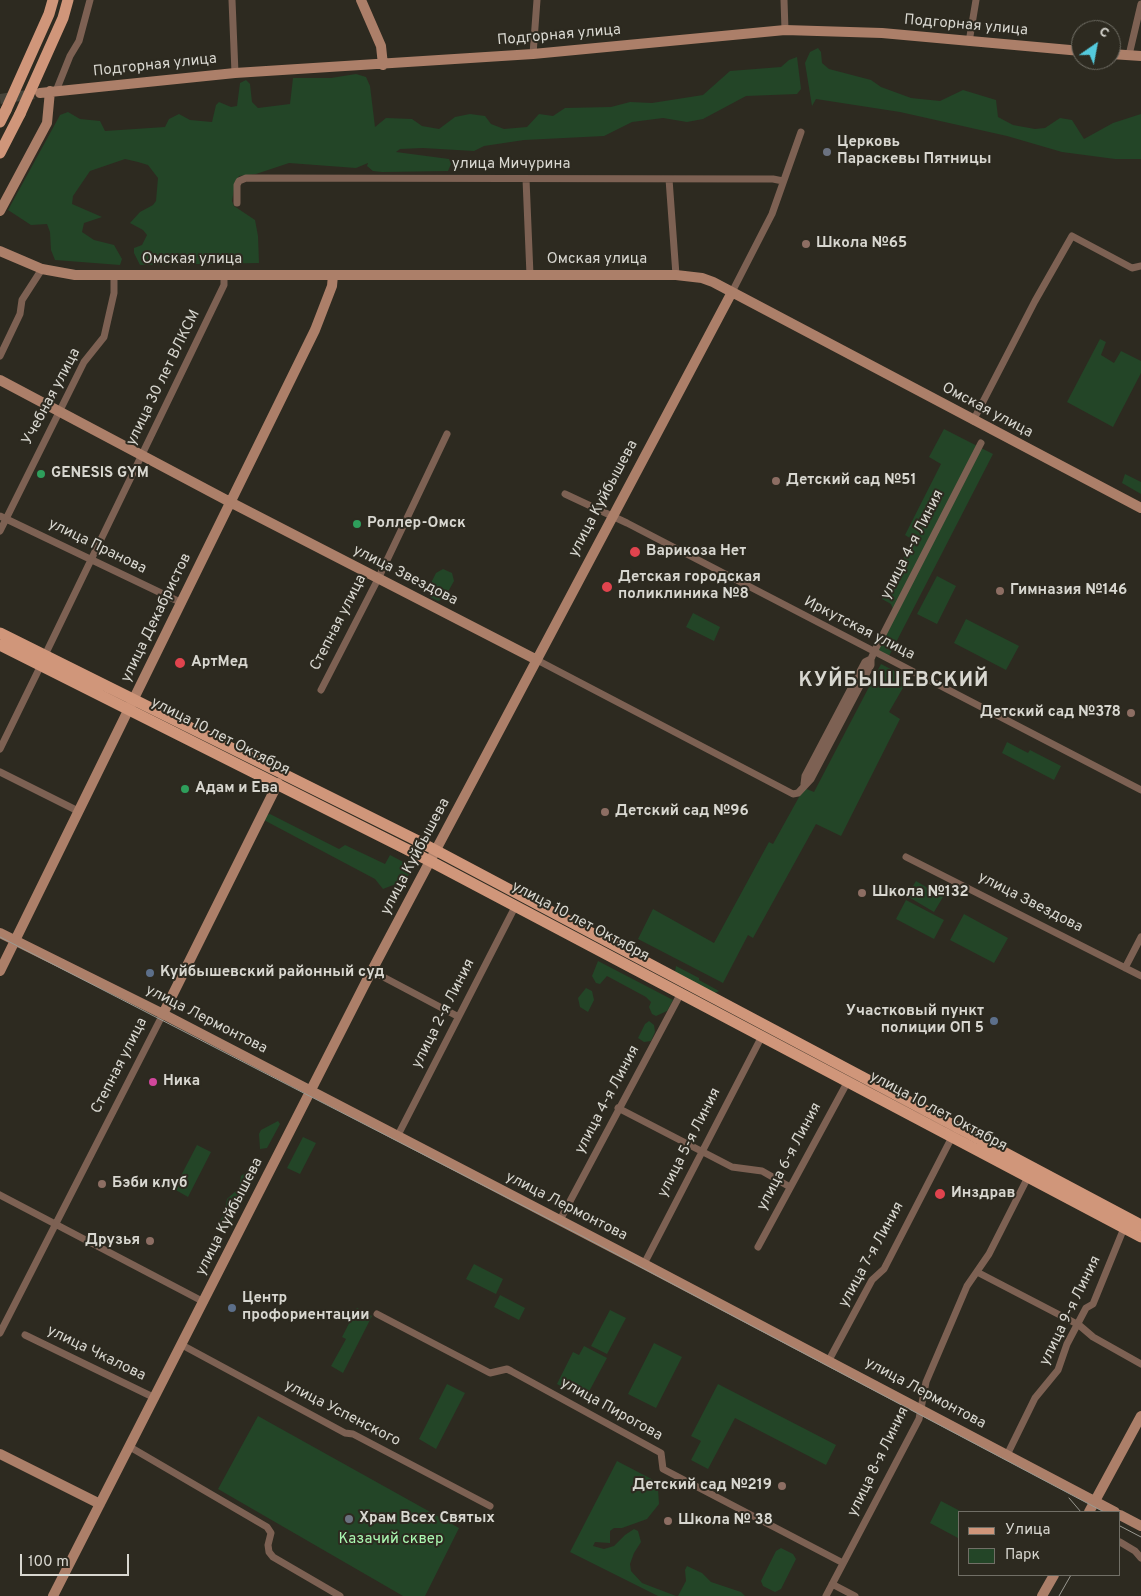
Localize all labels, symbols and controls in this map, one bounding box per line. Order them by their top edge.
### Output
street label: Подгорная улица [903,12,1029,40]
north arrow [1071,20,1121,70]
street label: Подгорная улица [496,22,622,50]
text: С [1096,23,1112,42]
street label: Подгорная улица [92,51,218,81]
place label: Церковь Параскевы Пятницы [837,134,991,169]
marker: Церковь Параскевы Пятницы [821,146,833,158]
street label: улица Мичурина [452,156,570,174]
place label: Школа №65 [816,235,907,253]
marker: Школа №65 [800,238,812,250]
street label: Омская улица [142,251,242,269]
street label: Омская улица [547,251,647,269]
street label: улица 30 лет ВЛКСМ [123,307,205,449]
street label: Учебная улица [19,345,85,449]
street label: Омская улица [938,379,1036,443]
street label: улица Куйбышева [566,437,642,561]
place label: GENESIS GYM [51,465,149,483]
marker: GENESIS GYM [35,468,47,480]
place label: Детский сад №51 [786,472,916,490]
marker: Детский сад №51 [770,475,782,487]
street label: улица 4-я Линия [878,487,948,603]
street label: улица Пранова [45,515,149,579]
place label: Роллер-Омск [367,515,466,533]
marker: Роллер-Омск [351,518,363,530]
street label: улица Звездова [349,542,461,610]
place label: Варикоза Нет [646,543,746,561]
marker: Варикоза Нет [628,545,642,559]
street label: улица Декабристов [118,550,196,686]
place label: Детская городская поликлиника №8 [618,569,761,604]
street label: Степная улица [307,572,371,674]
marker: Детская городская поликлиника №8 [600,580,614,594]
place label: Гимназия №146 [1010,582,1127,600]
marker: Гимназия №146 [994,585,1006,597]
street label: Иркутская улица [801,593,917,665]
place label: АртМед [191,654,248,672]
marker: АртМед [173,656,187,670]
district label: КУЙБЫШЕВСКИЙ [797,670,991,694]
street label: улица 10 лет Октября [148,694,292,780]
place label: Детский сад №378 [980,704,1121,722]
marker: Детский сад №378 [1125,707,1137,719]
place label: Адам и Ева [195,780,278,798]
marker: Адам и Ева [179,783,191,795]
street label: улица Куйбышева [378,795,454,919]
place label: Детский сад №96 [615,803,749,821]
marker: Детский сад №96 [599,806,611,818]
street label: улица Звездова [974,869,1086,937]
street label: улица 10 лет Октября [508,878,652,966]
place label: Школа №132 [872,884,969,902]
marker: Школа №132 [856,887,868,899]
street label: улица 2-я Линия [409,956,479,1072]
place label: Куйбышевский районный суд [160,964,384,982]
marker: Куйбышевский районный суд [144,967,156,979]
street label: улица Лермонтова [142,981,270,1059]
place label: Участковый пункт полиции ОП 5 [846,1003,984,1038]
street label: Степная улица [88,1015,152,1117]
marker: Участковый пункт полиции ОП 5 [988,1015,1000,1027]
street label: улица 4-я Линия [572,1043,644,1157]
street label: улица 10 лет Октября [866,1068,1010,1156]
place label: Ника [163,1073,200,1091]
marker: Ника [147,1076,159,1088]
street label: улица 5-я Линия [655,1085,725,1201]
street label: улица 6-я Линия [754,1100,826,1214]
street label: улица Куйбышева [193,1155,267,1279]
street label: улица Лермонтова [502,1168,630,1246]
place label: Бэби клуб [112,1175,188,1193]
marker: Бэби клуб [96,1178,108,1190]
place label: Инздрав [951,1185,1015,1203]
marker: Инздрав [933,1187,947,1201]
street label: улица 7-я Линия [836,1199,908,1311]
place label: Друзья [85,1232,140,1250]
marker: Друзья [144,1235,156,1247]
street label: улица 9-я Линия [1037,1253,1105,1369]
place label: Центр профориентации [242,1290,370,1325]
marker: Центр профориентации [226,1302,238,1314]
street label: улица Чкалова [44,1322,148,1386]
street label: улица Лермонтова [861,1355,989,1433]
street label: улица Пирогова [557,1374,665,1446]
street label: улица Успенского [281,1377,403,1451]
street label: улица 8-я Линия [845,1404,913,1520]
place label: Детский сад №219 [632,1477,772,1495]
marker: Детский сад №219 [776,1480,788,1492]
place label: Храм Всех Святых [359,1510,495,1528]
legend [958,1511,1121,1576]
place label: Школа № 38 [678,1512,773,1530]
marker: Храм Всех Святых [343,1513,355,1525]
marker: Школа № 38 [662,1515,674,1527]
text: Улица [1005,1521,1050,1540]
park label: Казачий сквер [339,1531,443,1549]
scale bar [22,1544,131,1576]
text: Парк [1005,1546,1040,1565]
text: 100 m [28,1553,69,1572]

